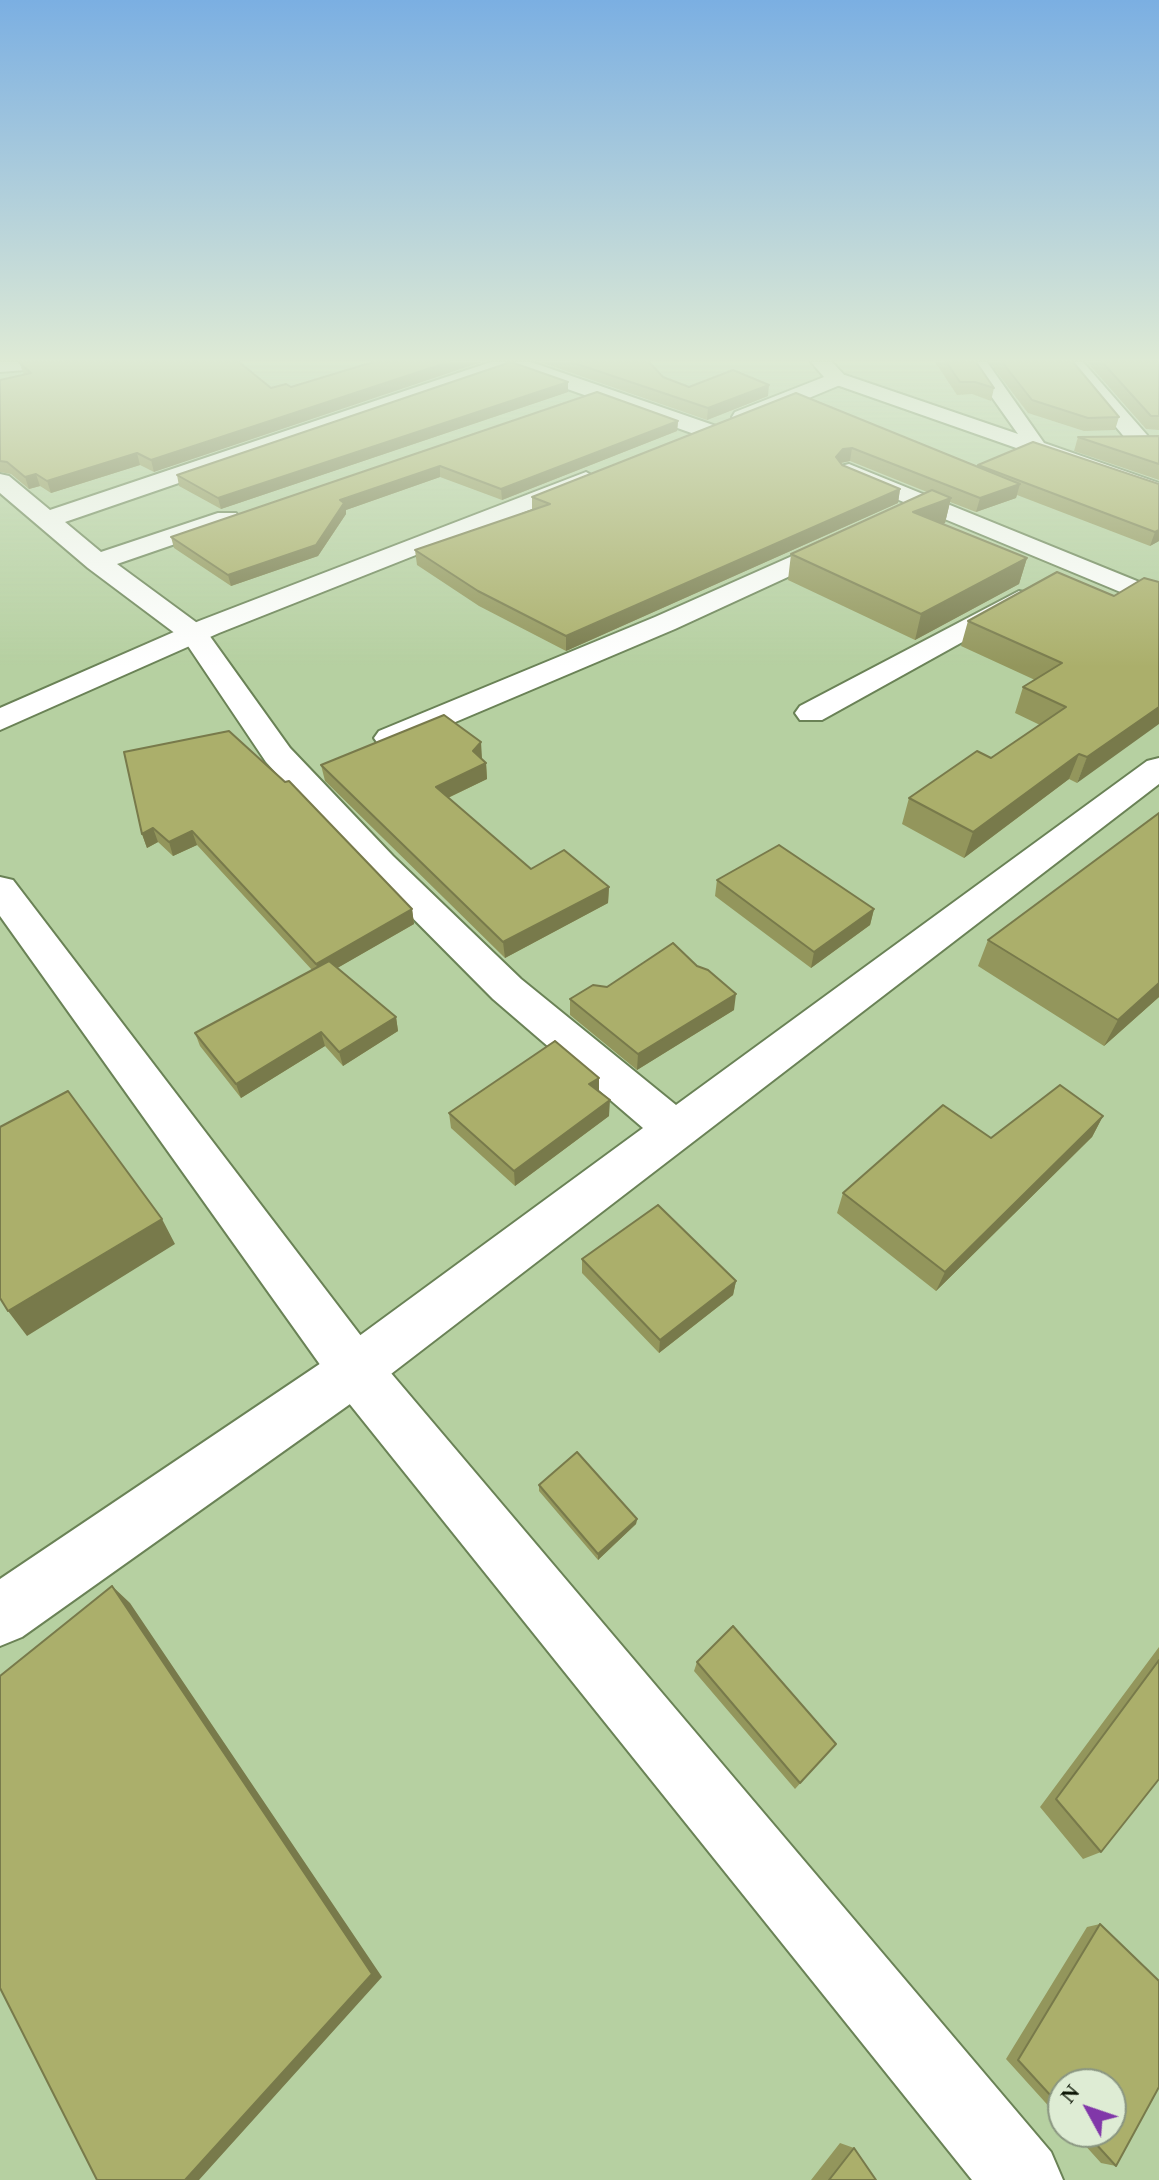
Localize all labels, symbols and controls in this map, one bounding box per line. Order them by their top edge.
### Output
north arrow [1047,2068,1127,2148]
text: N [1055,2079,1084,2108]

